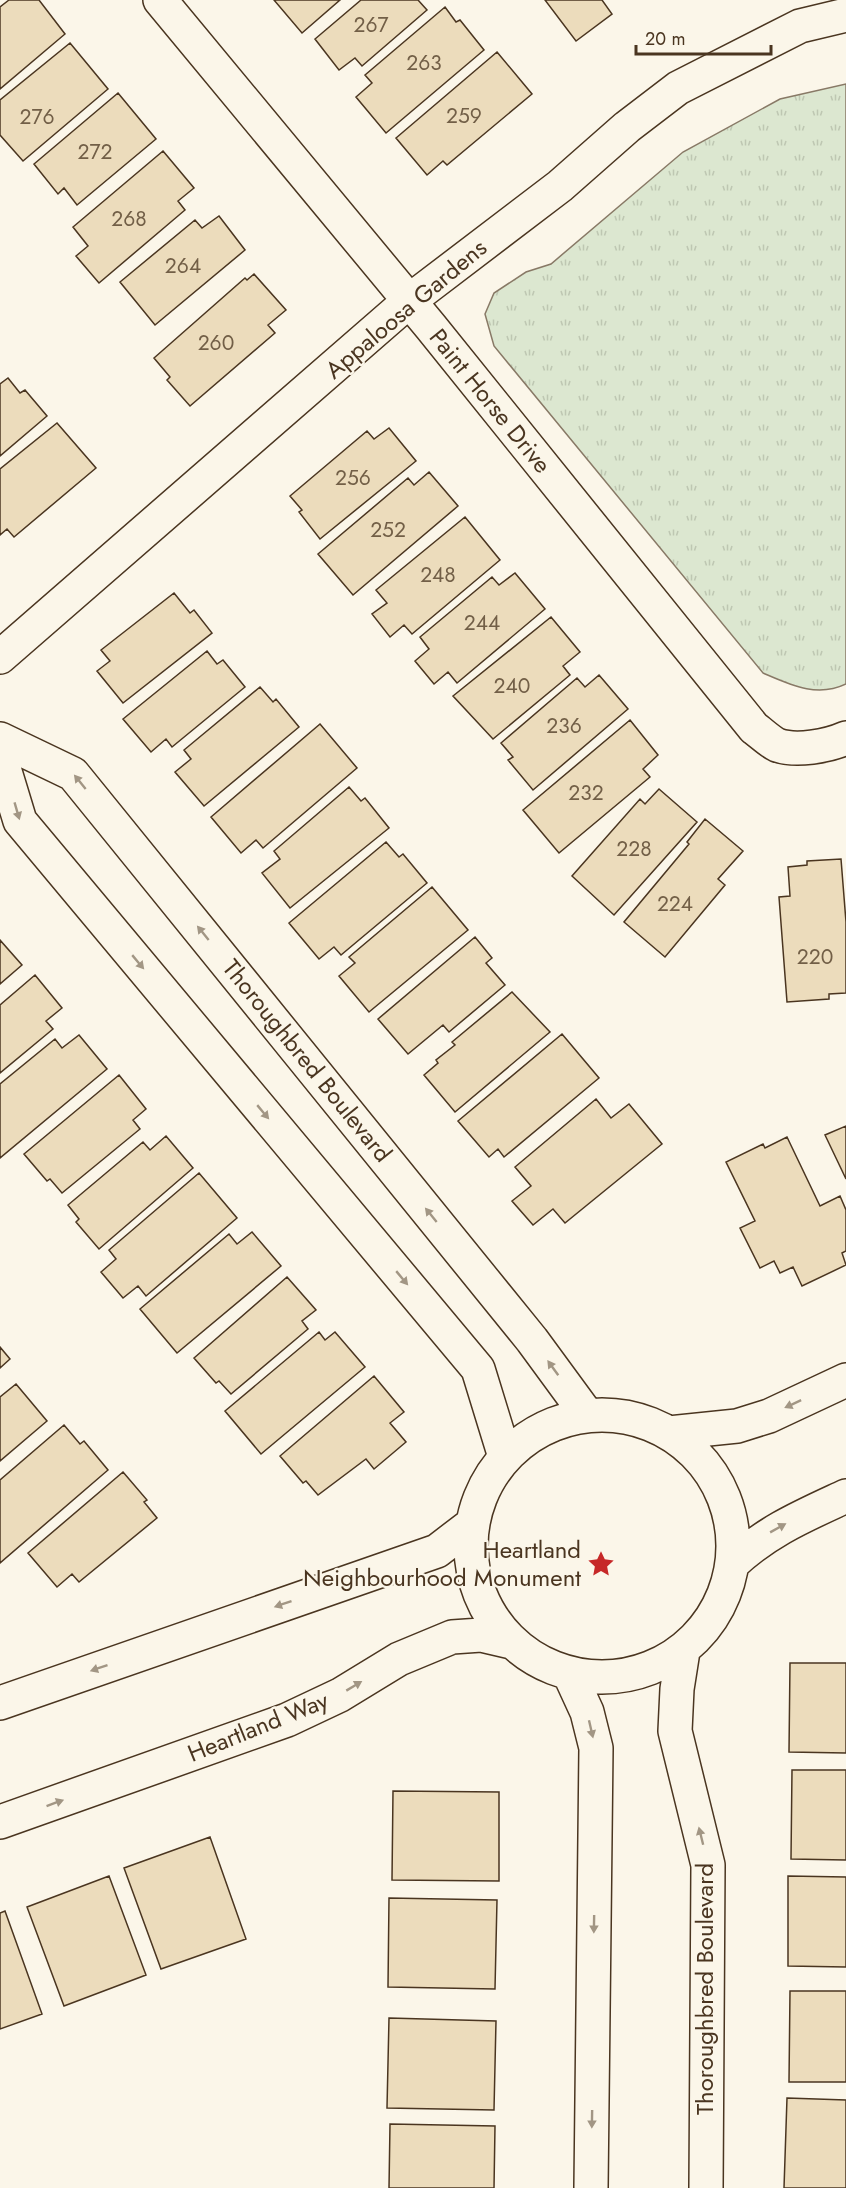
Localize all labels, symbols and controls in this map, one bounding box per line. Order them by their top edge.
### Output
house number: 267 [353,10,389,40]
scale bar [636,18,771,56]
text: 20 m [645,26,685,52]
house number: 263 [406,48,442,78]
house number: 259 [446,101,482,131]
house number: 276 [19,102,55,132]
house number: 272 [78,137,112,167]
house number: 268 [111,204,147,234]
street label: Appaloosa Gardens [317,230,494,387]
house number: 264 [165,251,201,281]
street label: Paint Horse Drive [421,321,560,480]
house number: 260 [198,328,234,358]
house number: 256 [335,463,371,493]
house number: 252 [370,515,406,545]
house number: 248 [420,560,456,590]
house number: 244 [464,608,500,638]
house number: 240 [494,671,530,701]
house number: 236 [546,711,582,741]
one-way arrow [74,775,87,790]
house number: 232 [568,778,604,808]
one-way arrow [13,802,22,820]
house number: 228 [616,834,652,864]
house number: 224 [657,889,693,919]
one-way arrow [196,925,209,941]
house number: 220 [797,942,833,972]
street label: Thoroughbred Boulevard [214,952,400,1170]
one-way arrow [131,954,144,969]
one-way arrow [256,1104,269,1119]
one-way arrow [425,1207,438,1223]
one-way arrow [395,1270,408,1285]
one-way arrow [547,1360,559,1375]
one-way arrow [785,1400,802,1409]
one-way arrow [770,1523,787,1533]
place label: Heartland Neighbourhood Monument [303,1532,581,1595]
place icon: Heartland Neighbourhood Monument [586,1549,616,1579]
one-way arrow [274,1600,292,1610]
one-way arrow [90,1664,108,1674]
one-way arrow [346,1681,362,1692]
street label: Heartland Way [182,1682,334,1771]
one-way arrow [587,1720,597,1738]
one-way arrow [46,1797,64,1807]
one-way arrow [695,1827,705,1846]
street label: Thoroughbred Boulevard [687,1863,722,2115]
one-way arrow [589,1914,599,1933]
one-way arrow [587,2109,597,2128]

